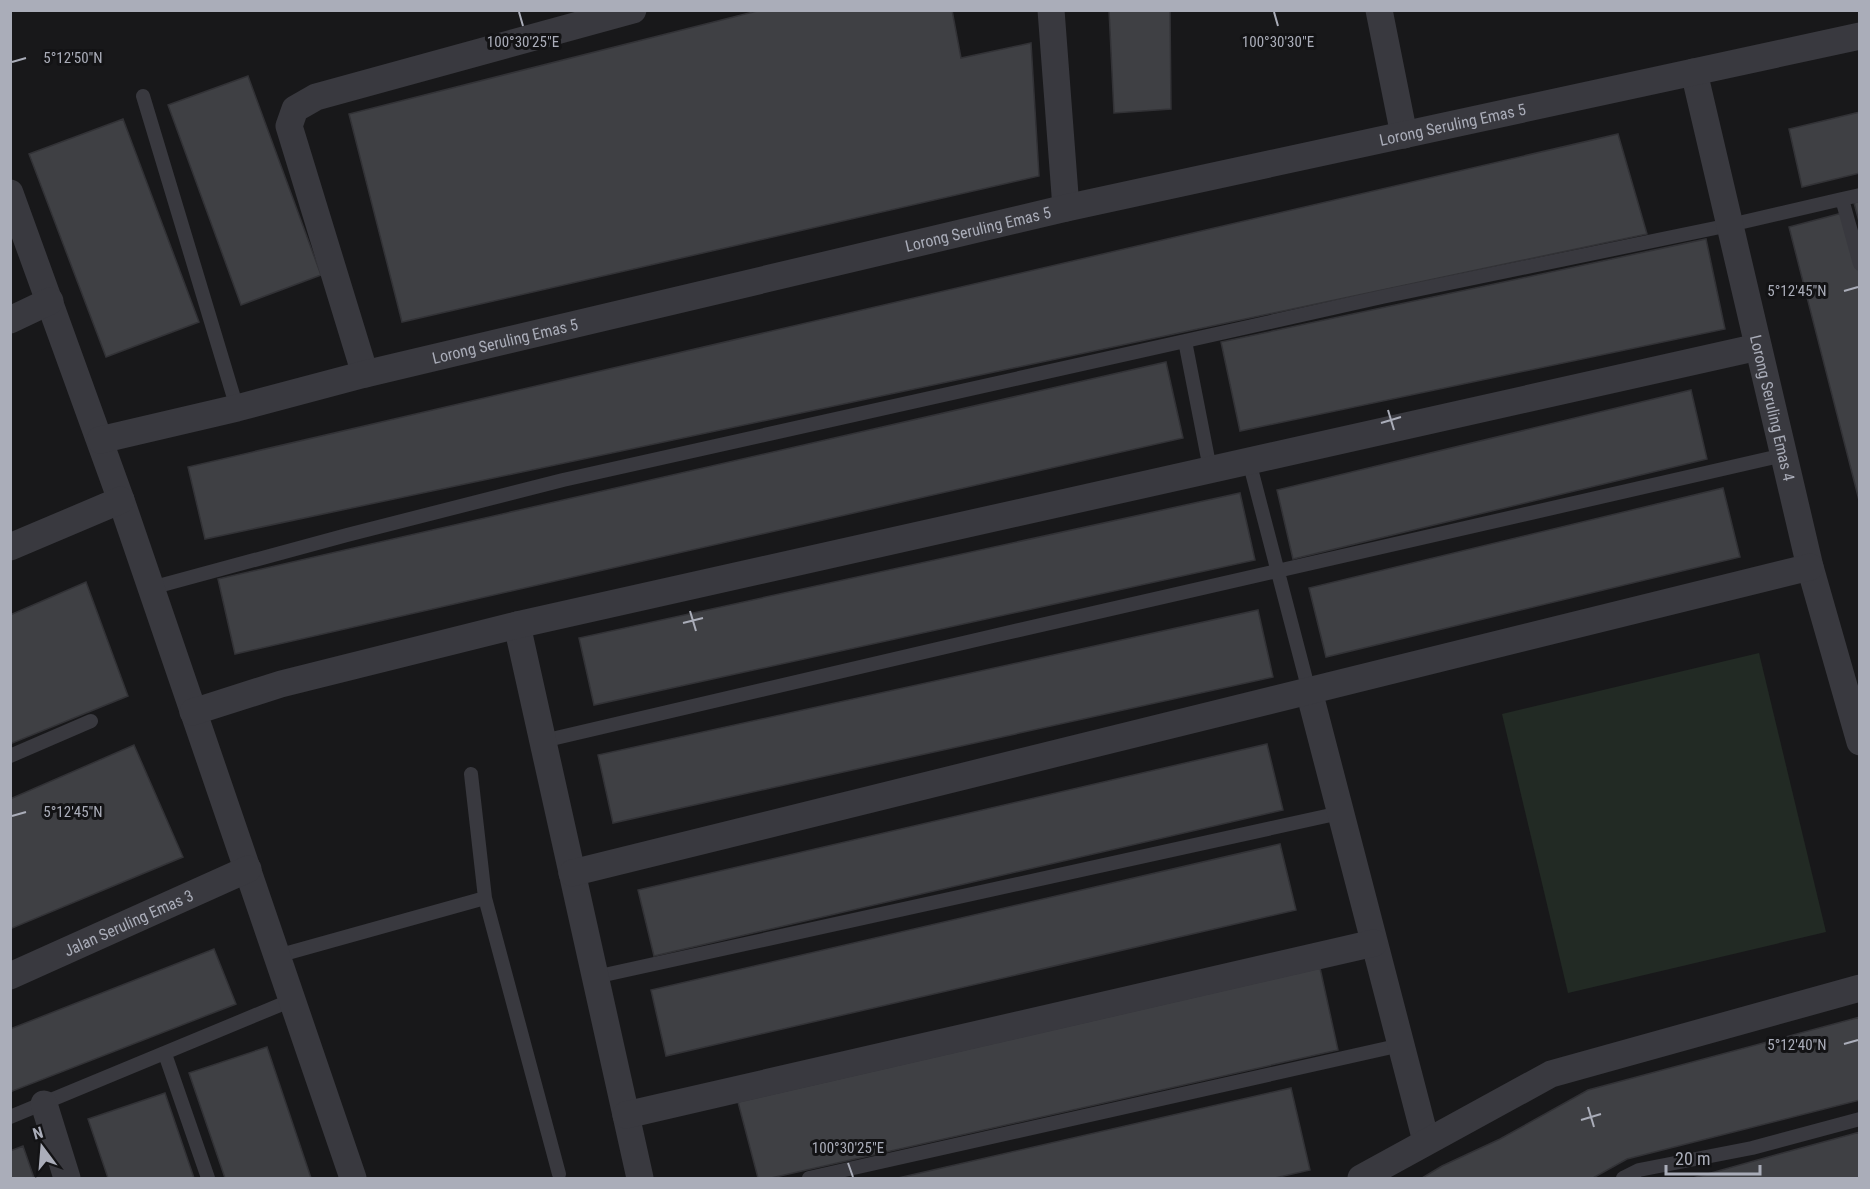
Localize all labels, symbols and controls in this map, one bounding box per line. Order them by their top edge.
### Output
text: 100°30'25"E [487,33,559,51]
text: 100°30'30"E [1242,33,1314,51]
text: 5°12'50"N [43,49,103,67]
street label: Lorong Seruling Emas 5 [1378,100,1528,150]
street label: Lorong Seruling Emas 5 [903,203,1053,256]
text: 5°12'45"N [1767,282,1827,300]
street label: Lorong Seruling Emas 5 [430,315,580,368]
street label: Lorong Seruling Emas 4 [1746,333,1799,483]
text: 5°12'45"N [43,803,103,821]
street label: Jalan Seruling Emas 3 [61,886,196,960]
text: 5°12'40"N [1767,1036,1827,1054]
north arrow [12,1117,72,1177]
text: N [31,1123,45,1144]
scale bar [1666,1138,1760,1176]
text: 100°30'25"E [812,1139,884,1157]
text: 20 m [1675,1148,1710,1169]

